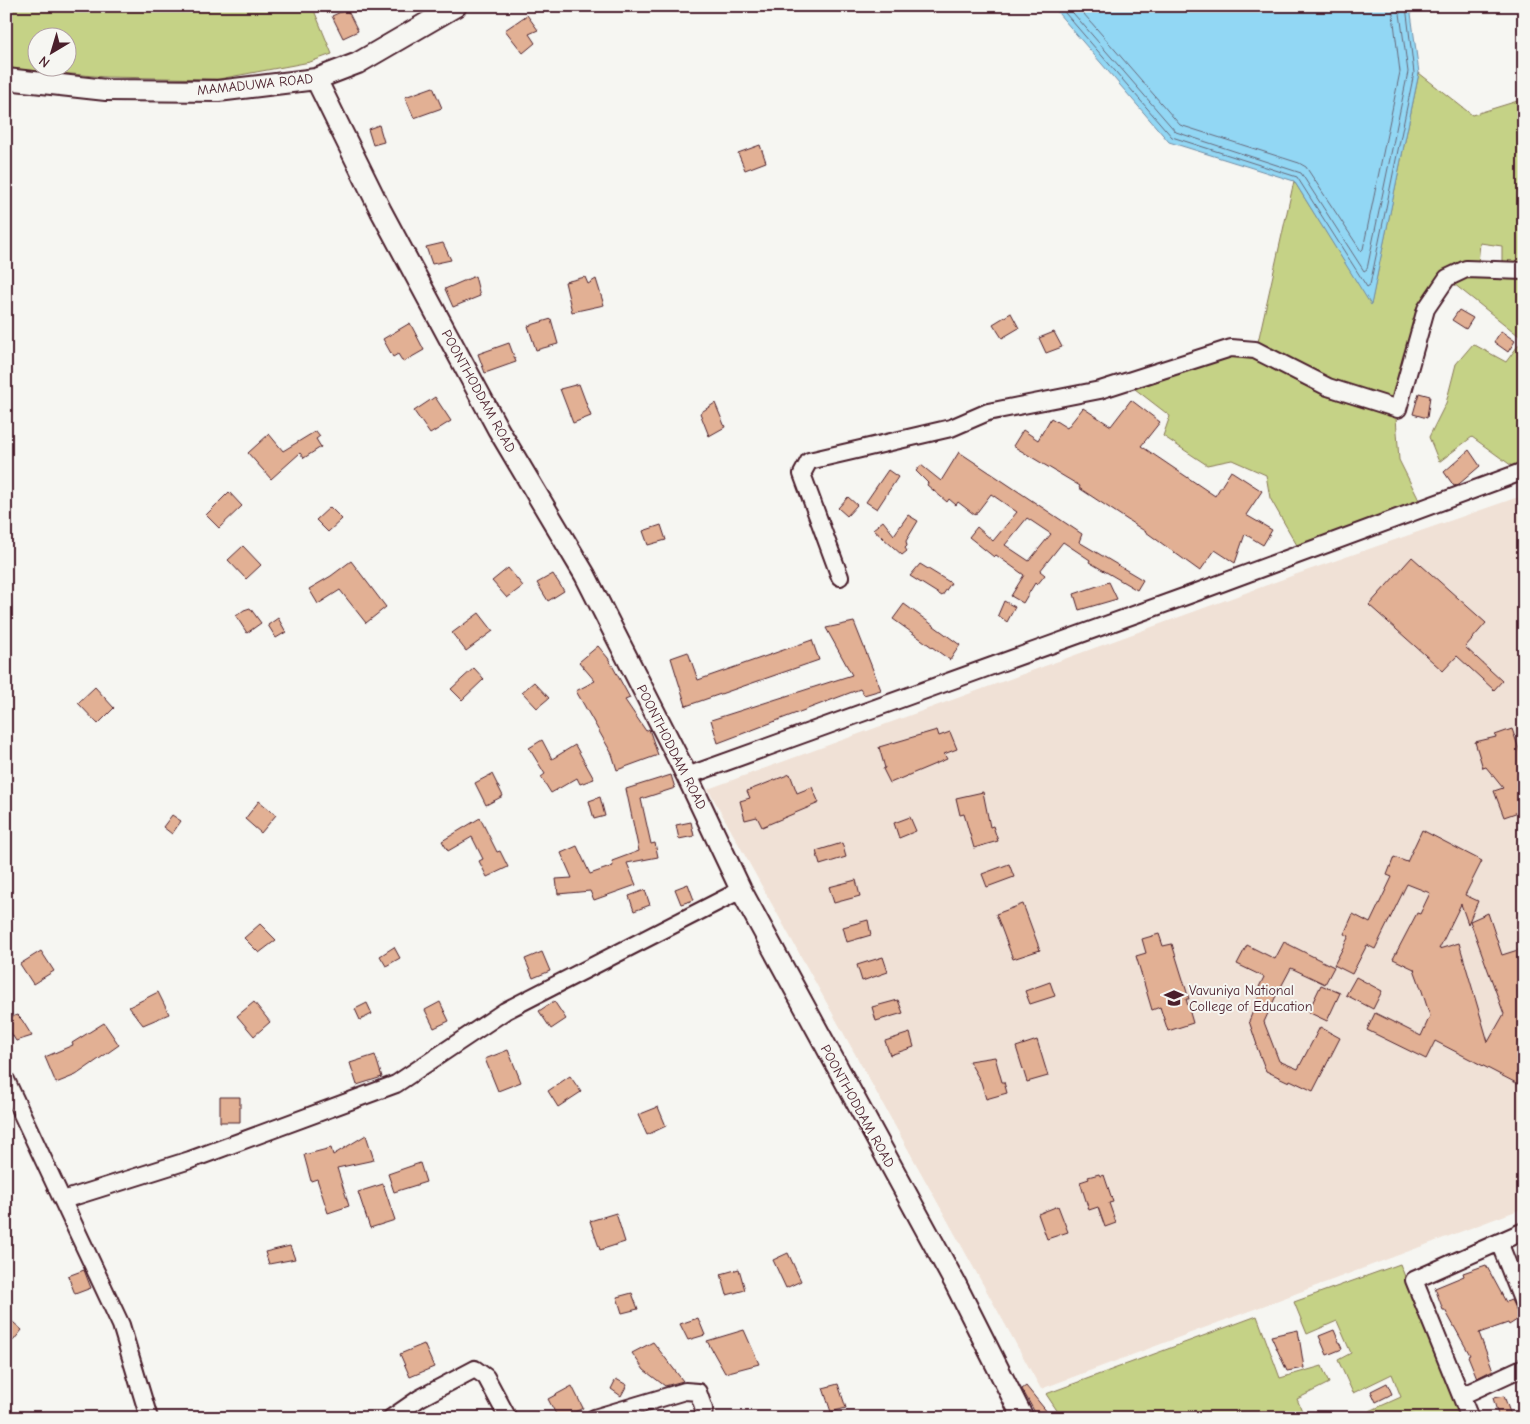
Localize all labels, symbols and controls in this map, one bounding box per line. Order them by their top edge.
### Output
north arrow [28,28,78,78]
text: N [35,52,53,71]
street label: MAMADUWA ROAD [196,70,314,99]
street label: POONTHODDAM ROAD [438,327,520,456]
street label: POONTHODDAM ROAD [633,682,711,813]
place label: Vavuniya National College of Education [1189,982,1313,1015]
school or university icon: Vavuniya National College of Education [1163,987,1185,1009]
street label: POONTHODDAM ROAD [817,1042,899,1171]

